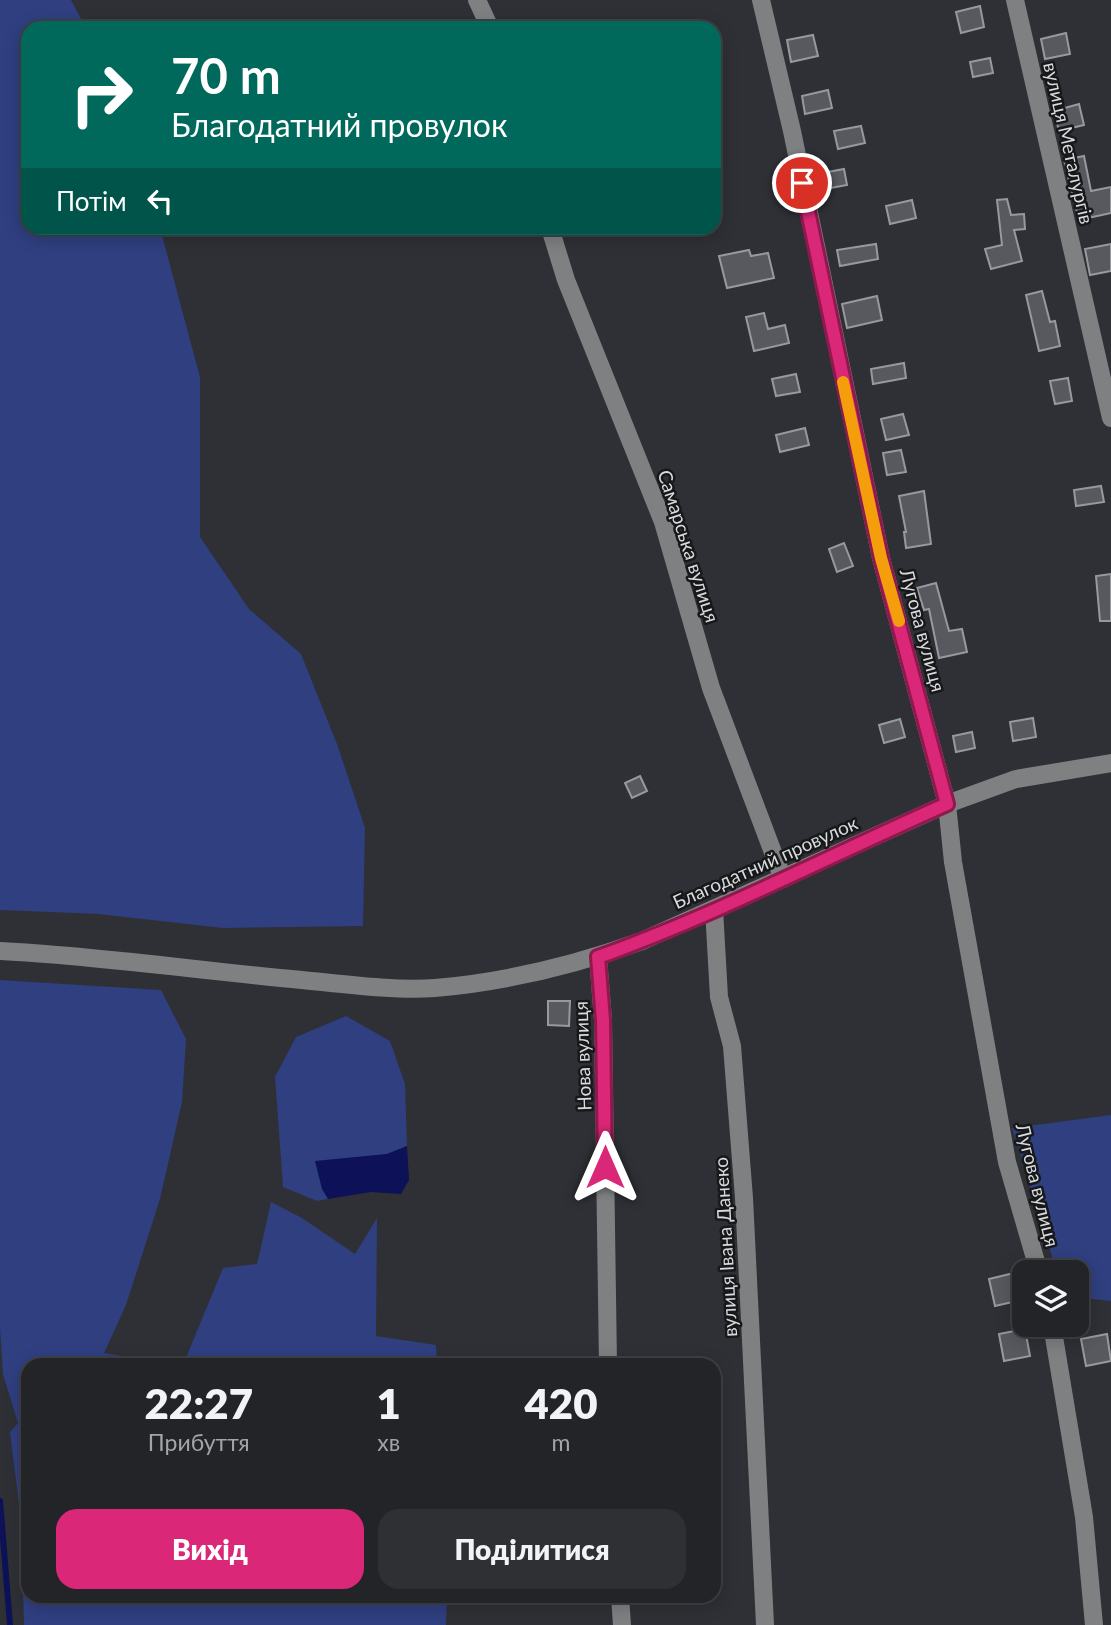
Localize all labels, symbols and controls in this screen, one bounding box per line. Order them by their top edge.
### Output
text: 70 m [171,46,281,104]
icon: right [56,49,147,140]
street label: вулиця Металургів [1039,60,1099,226]
text: Благодатний провулок [171,105,508,144]
pin [772,153,832,213]
icon: arrive [783,164,821,202]
icon: left [141,182,179,220]
text: Потім [56,185,127,217]
street label: Самарська вулиця [654,467,724,625]
street label: Лугова вулиця [895,565,950,694]
street label: Благодатний провулок [669,811,861,913]
street label: Нова вулиця [569,1001,595,1111]
street label: Лугова вулиця [1011,1120,1064,1249]
position arrow [568,1130,642,1204]
street label: вулиця Івана Данеко [709,1156,741,1338]
map controls [1012,1260,1089,1337]
button: layers [1012,1260,1089,1337]
text: 22:27 [144,1378,253,1428]
text: 1 [377,1378,401,1428]
text: 420 [524,1378,598,1428]
text: Прибуття [148,1428,250,1456]
text: хв [377,1428,400,1456]
text: m [551,1428,570,1456]
button: Вихід [56,1509,364,1589]
button: Поділитися [378,1509,686,1589]

